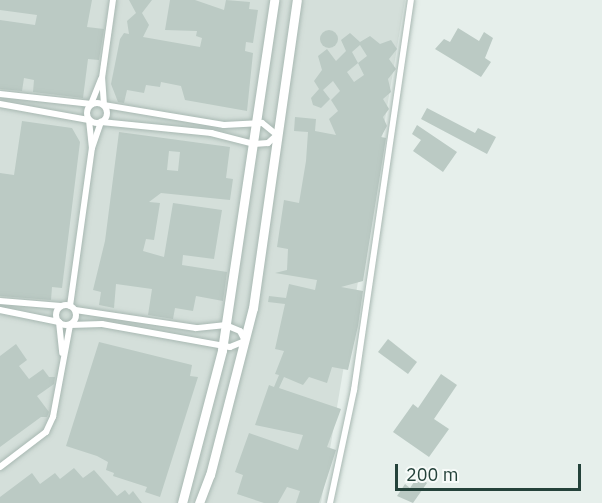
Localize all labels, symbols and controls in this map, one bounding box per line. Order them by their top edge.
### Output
scale bar [398,452,584,490]
text: 200 m [406,463,458,486]

